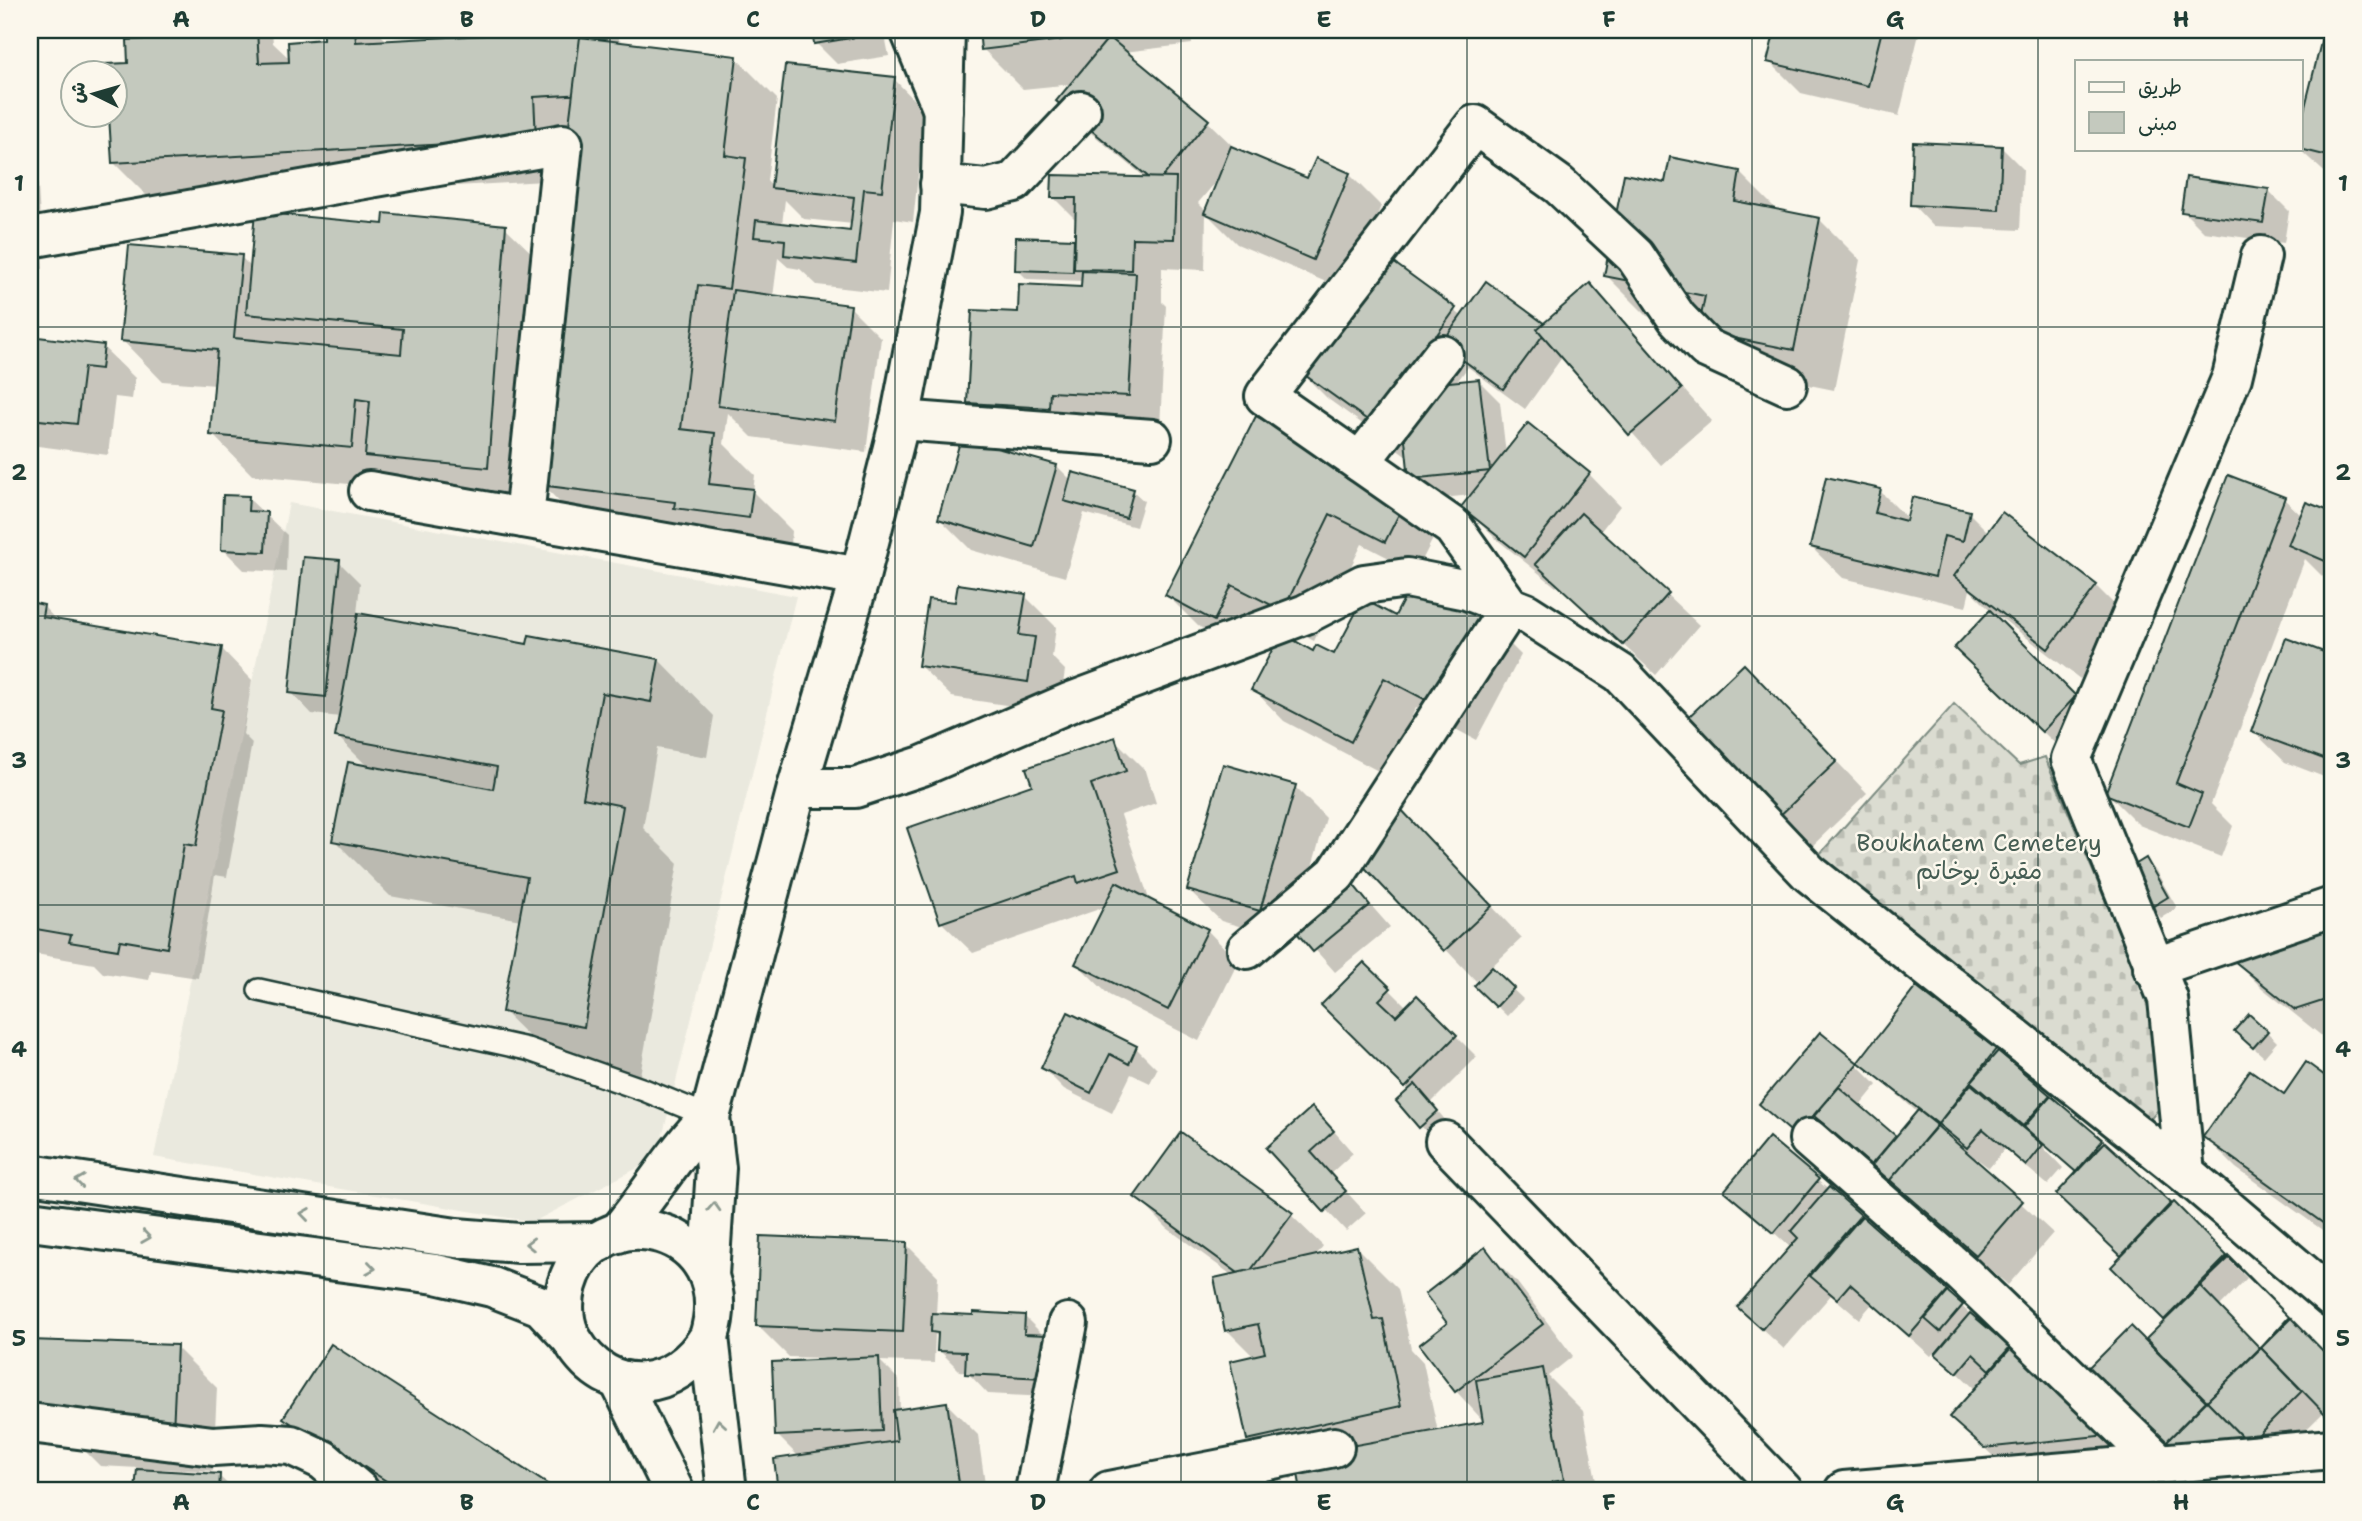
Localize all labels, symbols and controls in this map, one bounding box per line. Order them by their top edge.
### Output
text: A [172,4,190,34]
text: B [460,4,474,34]
text: C [746,4,760,34]
text: D [1030,4,1046,34]
text: E [1316,4,1332,34]
text: F [1602,4,1616,34]
text: G [1886,4,1905,34]
text: H [2173,4,2189,34]
north arrow [60,60,130,130]
legend [2075,60,2302,150]
text: طريق [2138,73,2182,101]
text: ش [64,81,91,104]
text: مبنى [2138,109,2177,137]
text: 1 [14,168,24,198]
text: 1 [2338,168,2348,198]
text: 2 [11,457,27,487]
text: 2 [2335,457,2351,487]
text: 3 [11,745,27,775]
text: 3 [2335,745,2351,775]
park label: Boukhatem Cemetery مقبرة بوخاتم [1856,827,2102,889]
text: 4 [11,1034,27,1064]
text: 4 [2335,1034,2351,1064]
one-way arrow [74,1174,86,1189]
one-way arrow [706,1202,721,1213]
one-way arrow [299,1206,311,1221]
one-way arrow [140,1229,152,1244]
one-way arrow [525,1236,536,1251]
one-way arrow [365,1260,377,1275]
text: 5 [12,1323,26,1353]
text: 5 [2336,1323,2350,1353]
one-way arrow [712,1418,727,1429]
text: A [172,1487,190,1517]
text: B [460,1487,474,1517]
text: C [746,1487,760,1517]
text: D [1030,1487,1046,1517]
text: E [1316,1487,1332,1517]
text: F [1602,1487,1616,1517]
text: G [1886,1487,1905,1517]
text: H [2173,1487,2189,1517]

